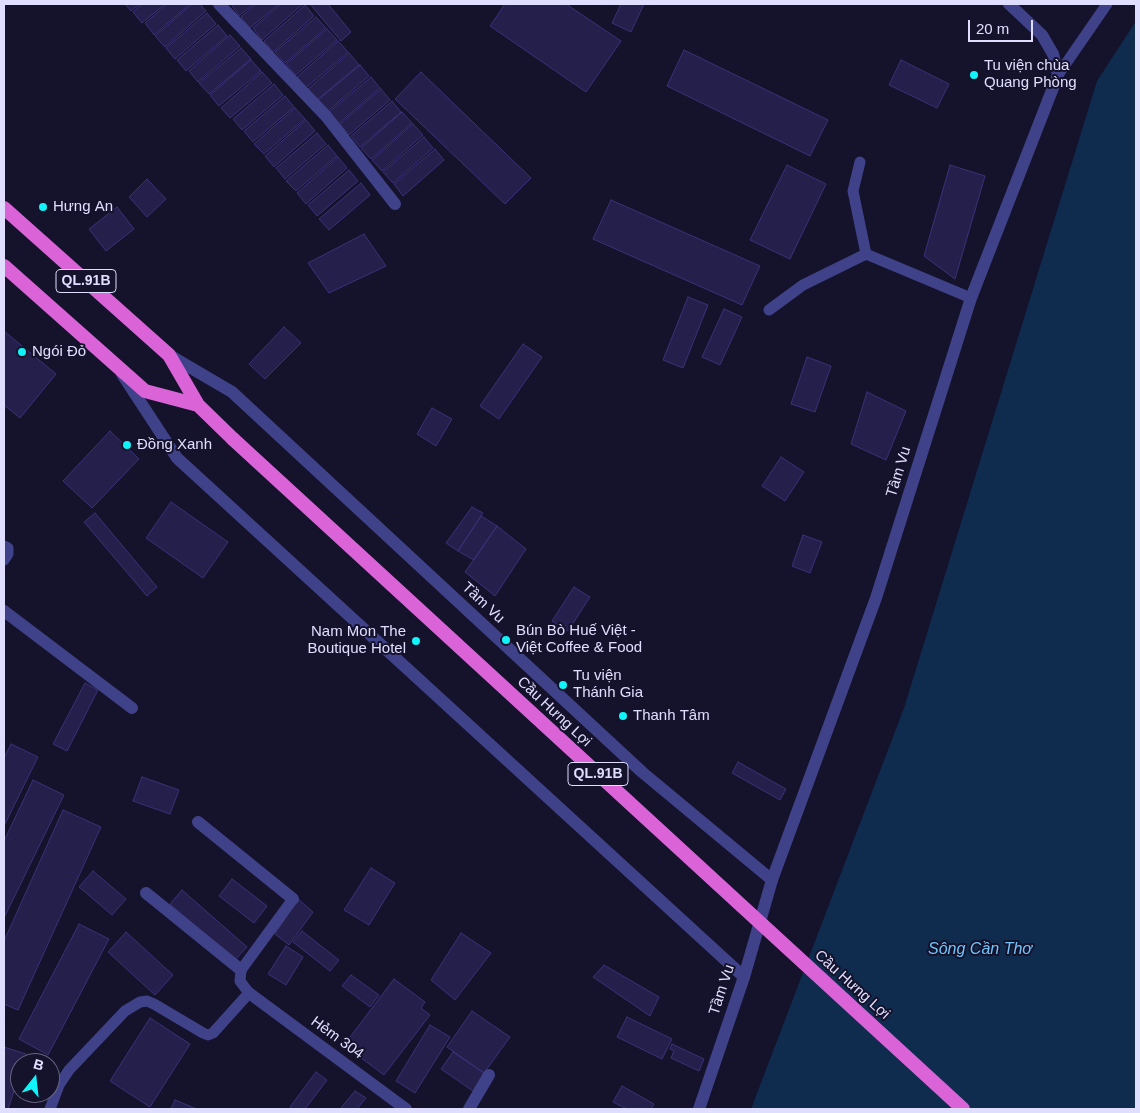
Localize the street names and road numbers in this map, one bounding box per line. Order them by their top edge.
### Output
road number: QL.91B [56,270,116,292]
street label: Tầm Vu [883,445,915,499]
street label: Tầm Vu [458,579,508,627]
street label: Cầu Hưng Lợi [513,673,595,751]
road number: QL.91B [568,762,628,786]
street label: Cầu Hưng Lợi [811,947,893,1023]
street label: Tầm Vu [705,963,739,1017]
street label: Hẻm 304 [307,1013,367,1063]

